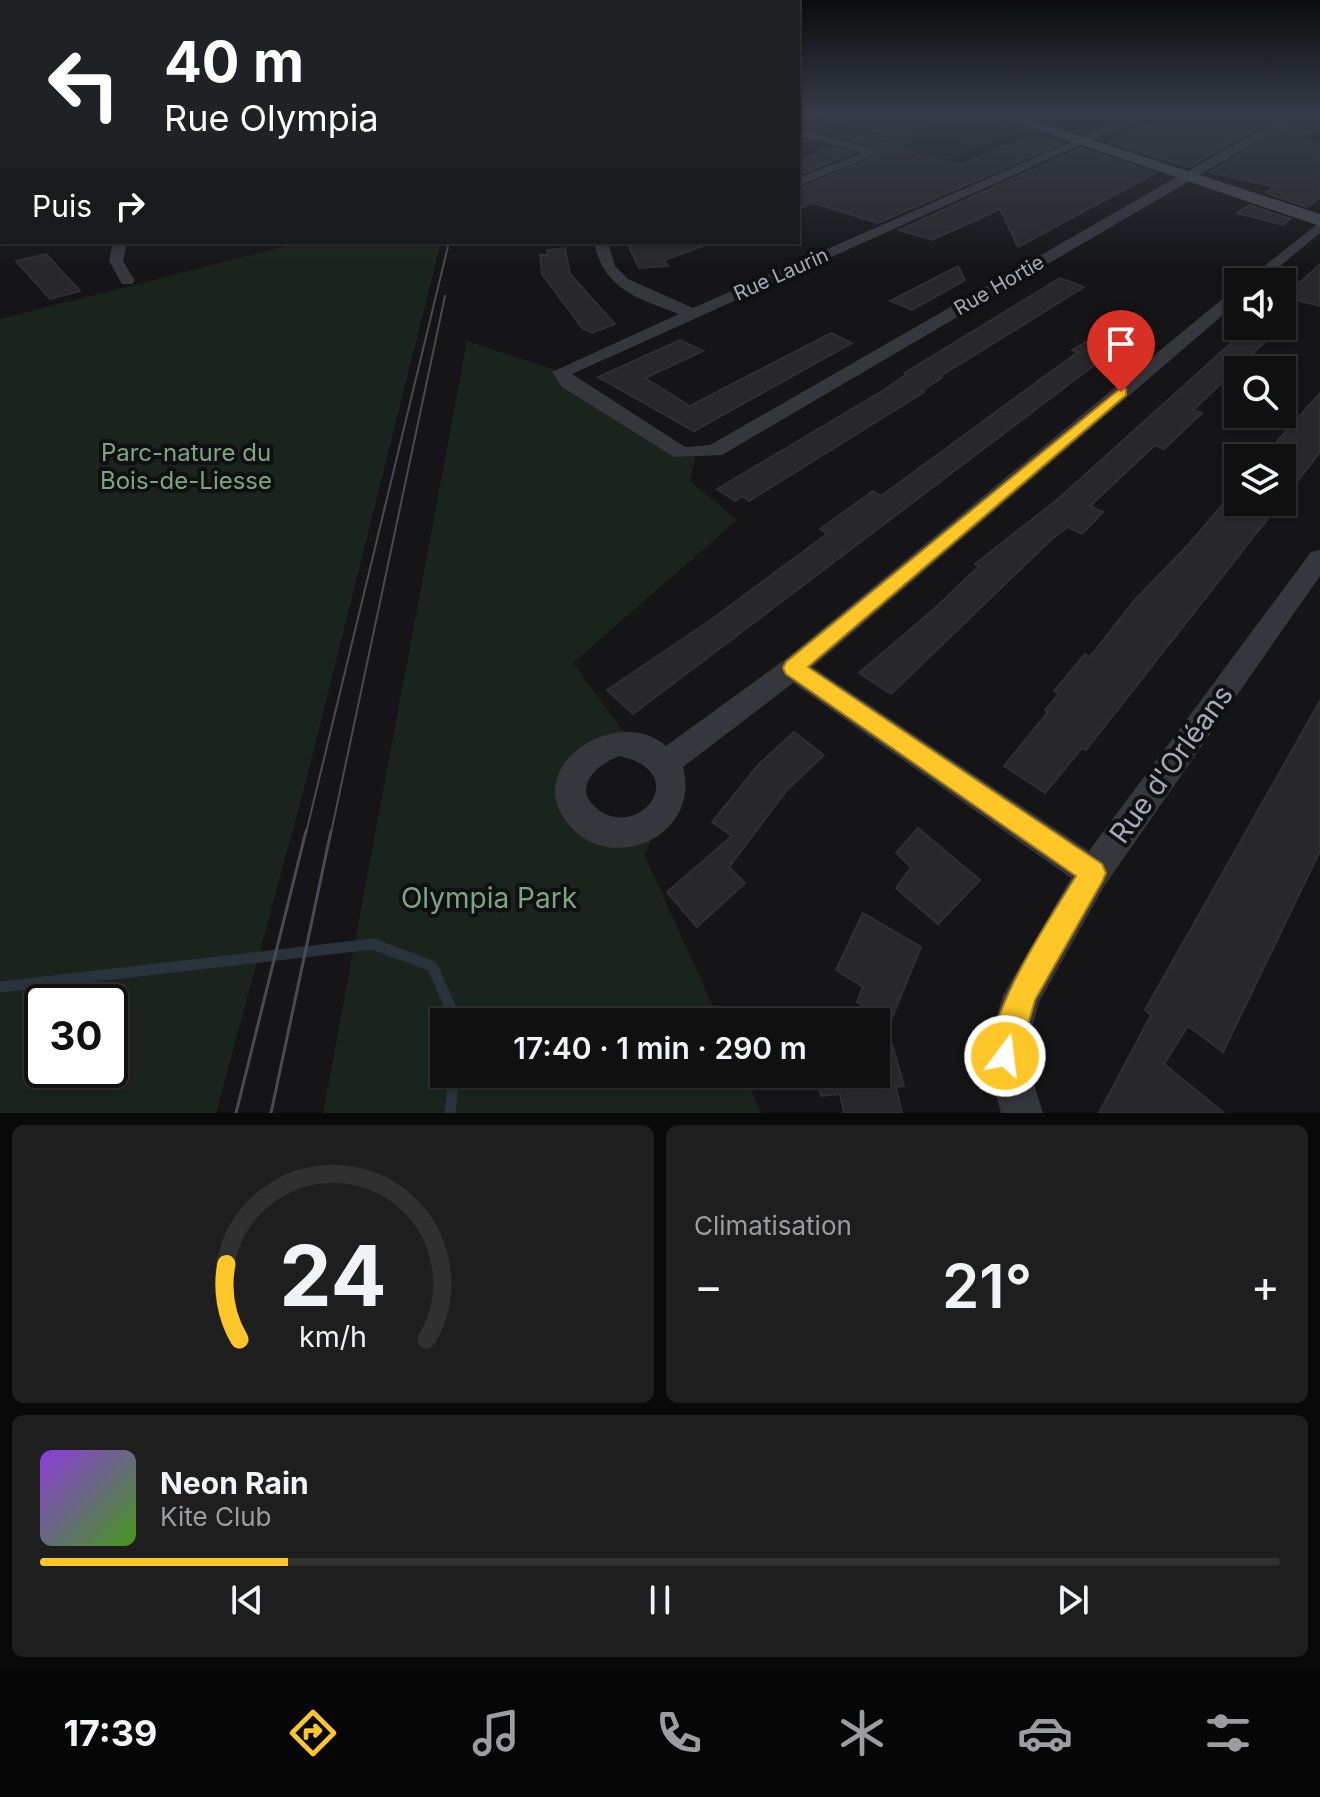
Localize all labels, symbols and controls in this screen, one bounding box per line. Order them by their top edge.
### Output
text: 40 m [164,28,304,96]
icon: left [32,32,136,136]
text: Rue Olympia [164,96,379,140]
icon: right [108,184,152,228]
text: Puis [32,188,92,224]
street label: Rue Laurin [730,243,832,305]
street label: Rue Hortie [950,250,1048,320]
map controls [1224,268,1296,516]
button: sound [1224,268,1296,340]
pin [1087,310,1155,392]
icon: arrive [1099,322,1143,366]
button: search [1224,356,1296,428]
park label: Parc-nature du Bois-de-Liesse [100,438,272,495]
button: layers [1224,444,1296,516]
street label: Rue d'Orléans [1102,678,1240,850]
park label: Olympia Park [401,881,577,915]
speed limit sign: 30 [24,984,128,1088]
position arrow [963,1014,1047,1098]
text: 17:40 · 1 min · 290 m [513,1030,807,1066]
text: Climatisation [694,1210,852,1241]
text: 24 [279,1225,387,1326]
text: 21° [942,1250,1032,1322]
text: − [694,1259,723,1313]
text: + [1251,1259,1280,1313]
text: km/h [299,1319,367,1354]
text: Neon Rain [160,1465,309,1501]
text: Kite Club [160,1501,271,1532]
icon: previous [225,1578,269,1622]
icon: pause [638,1578,682,1622]
icon: next [1051,1578,1095,1622]
icon: directions [285,1705,341,1761]
icon: music [468,1705,524,1761]
icon: phone [651,1705,707,1761]
icon: climate [834,1705,890,1761]
icon: car [1017,1705,1073,1761]
icon: filters [1200,1705,1256,1761]
text: 17:39 [64,1711,157,1755]

